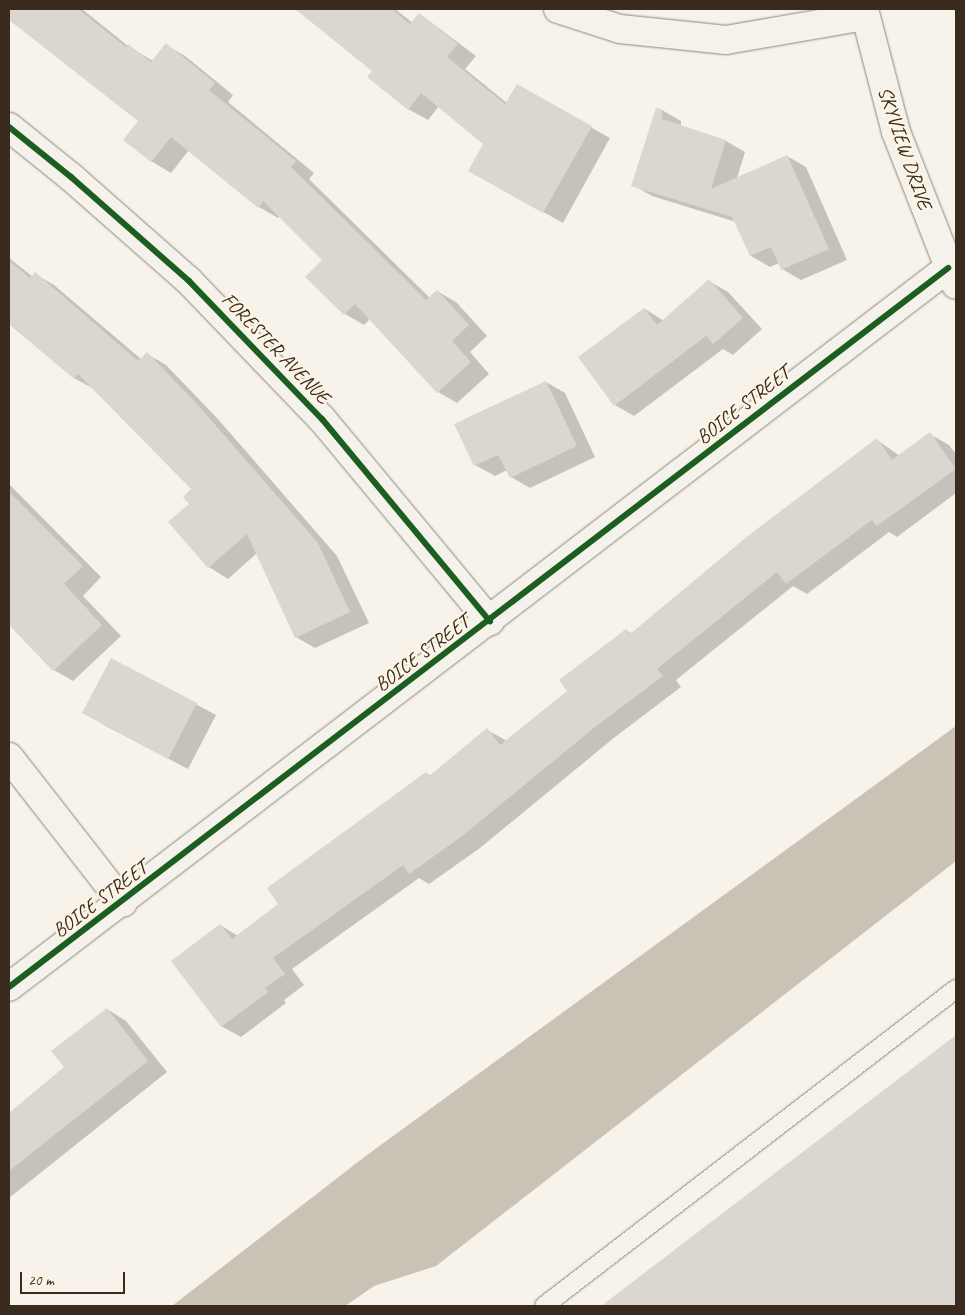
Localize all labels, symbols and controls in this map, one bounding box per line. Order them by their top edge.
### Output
street label: SKYVIEW DRIVE [873,84,937,212]
street label: FORESTER AVENUE [217,288,335,408]
street label: BOICE STREET [691,361,795,449]
street label: BOICE STREET [370,610,474,696]
street label: BOICE STREET [48,856,152,942]
scale bar [22,1262,128,1294]
text: 20 m [28,1271,54,1290]

